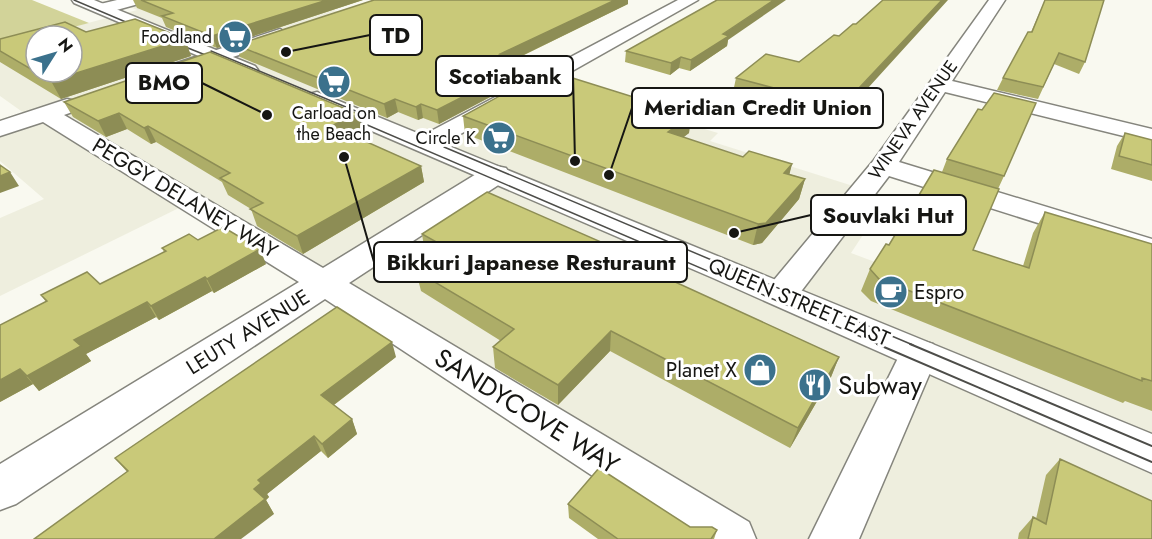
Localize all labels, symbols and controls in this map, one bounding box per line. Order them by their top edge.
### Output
callout: TD [370,15,422,55]
supermarket icon: Foodland [217,19,253,55]
text: TD [382,19,410,51]
north arrow [24,24,84,84]
place label: Foodland [141,24,212,50]
text: N [53,33,79,57]
street label: WINEVA AVENUE [862,55,964,185]
callout: Scotiabank [436,56,573,96]
text: Scotiabank [448,60,562,92]
callout: BMO [126,63,202,103]
supermarket icon: Carload on the Beach [316,64,352,100]
text: BMO [138,66,190,98]
callout: Meridian Credit Union [632,88,883,128]
text: Meridian Credit Union [644,91,872,123]
place label: Carload on the Beach [292,100,376,147]
supermarket icon: Circle K [481,120,517,156]
place label: Circle K [416,125,477,151]
street label: PEGGY DELANEY WAY [87,131,284,265]
callout: Souvlaki Hut [811,195,966,235]
text: Souvlaki Hut [822,199,954,231]
callout: Bikkuri Japanese Resturaunt [374,242,687,282]
text: Bikkuri Japanese Resturaunt [387,246,675,278]
street label: QUEEN STREET EAST [704,250,894,354]
cafe icon: Espro [873,274,909,310]
place label: Espro [914,277,964,307]
street label: LEUTY AVENUE [180,282,316,382]
street label: SANDYCOVE WAY [427,339,627,483]
shop icon: Planet X [742,352,778,388]
place label: Planet X [666,355,737,385]
place label: Subway [838,366,922,404]
restaurant icon: Subway [797,367,833,403]

